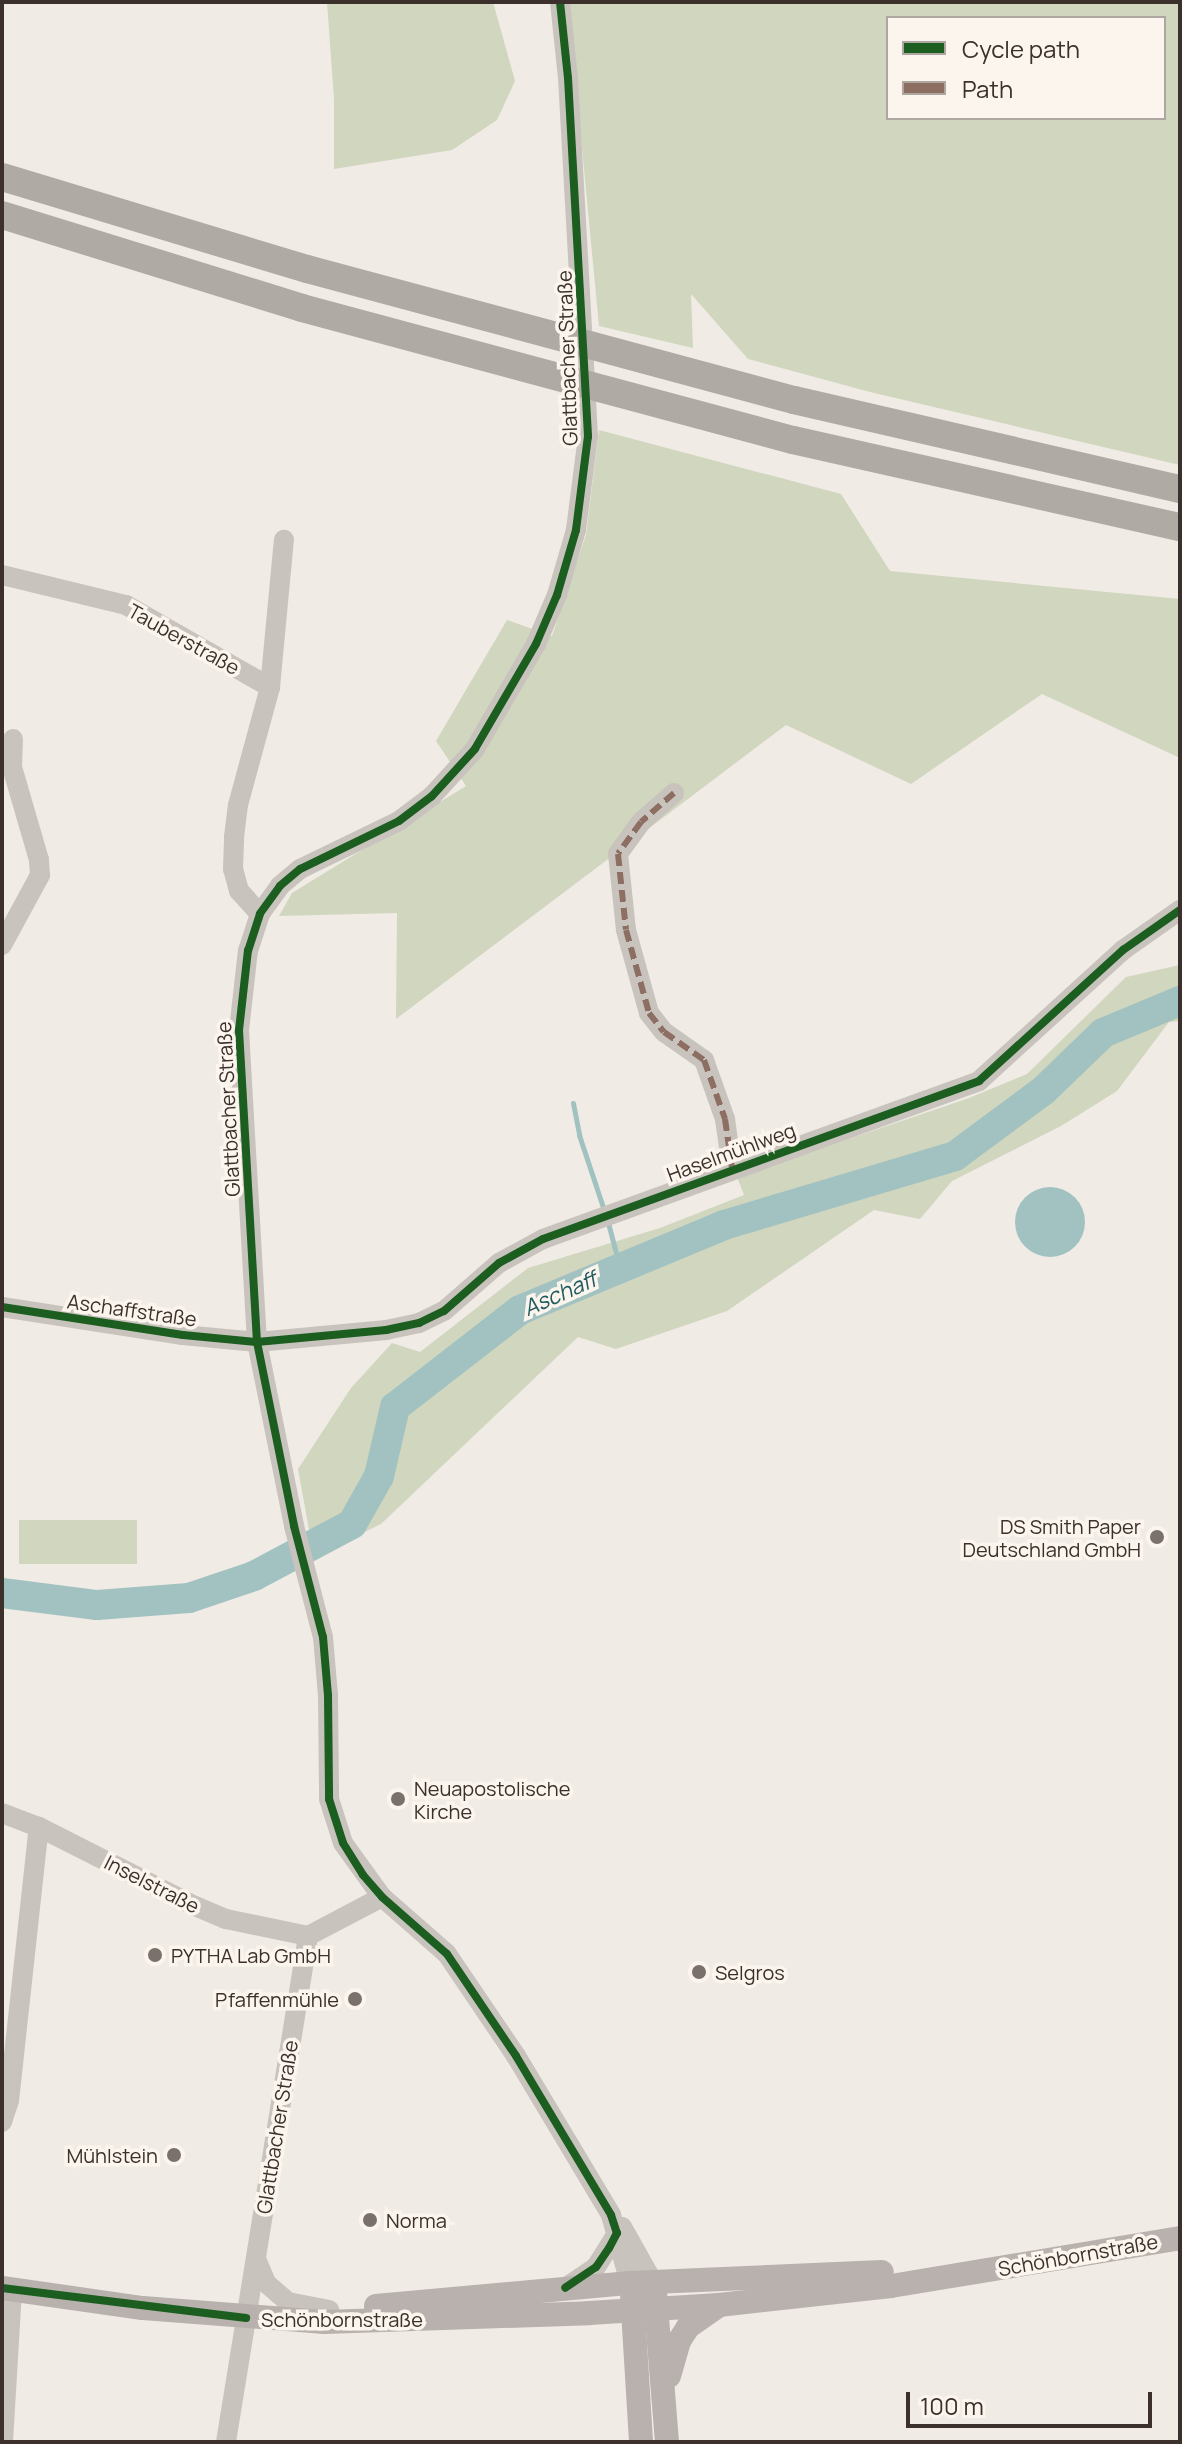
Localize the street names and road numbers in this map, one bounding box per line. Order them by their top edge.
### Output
street label: Glattbacher Straße [552,270,582,446]
street label: Tauberstraße [124,598,244,680]
street label: Glattbacher Straße [211,1021,245,1197]
street label: Haselmühlweg [663,1118,799,1186]
street label: Aschaffstraße [66,1289,198,1331]
street label: Inselstraße [100,1850,204,1918]
street label: Glattbacher Straße [251,2038,303,2216]
street label: Schönbornstraße [996,2229,1160,2281]
street label: Schönbornstraße [261,2307,423,2331]

